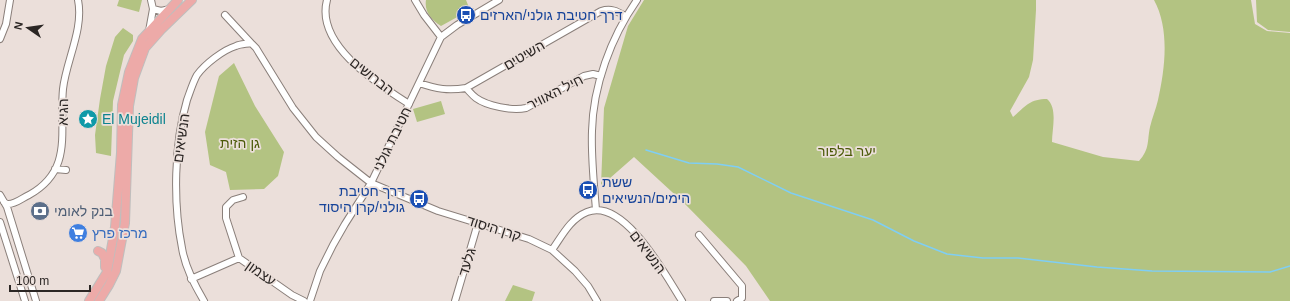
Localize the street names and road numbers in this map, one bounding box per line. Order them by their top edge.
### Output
street label: השיטים [501,37,547,73]
street label: הברושים [347,54,397,98]
street label: חיל האוויר [525,71,585,113]
street label: הגיא [55,98,71,126]
street label: חטיבת גולני [370,104,414,174]
street label: הנשיאים [170,112,192,164]
street label: קרן היסוד [465,212,523,244]
street label: הנשיאים [627,227,669,277]
street label: גלעד [455,246,479,278]
street label: עצמון [243,257,279,289]

